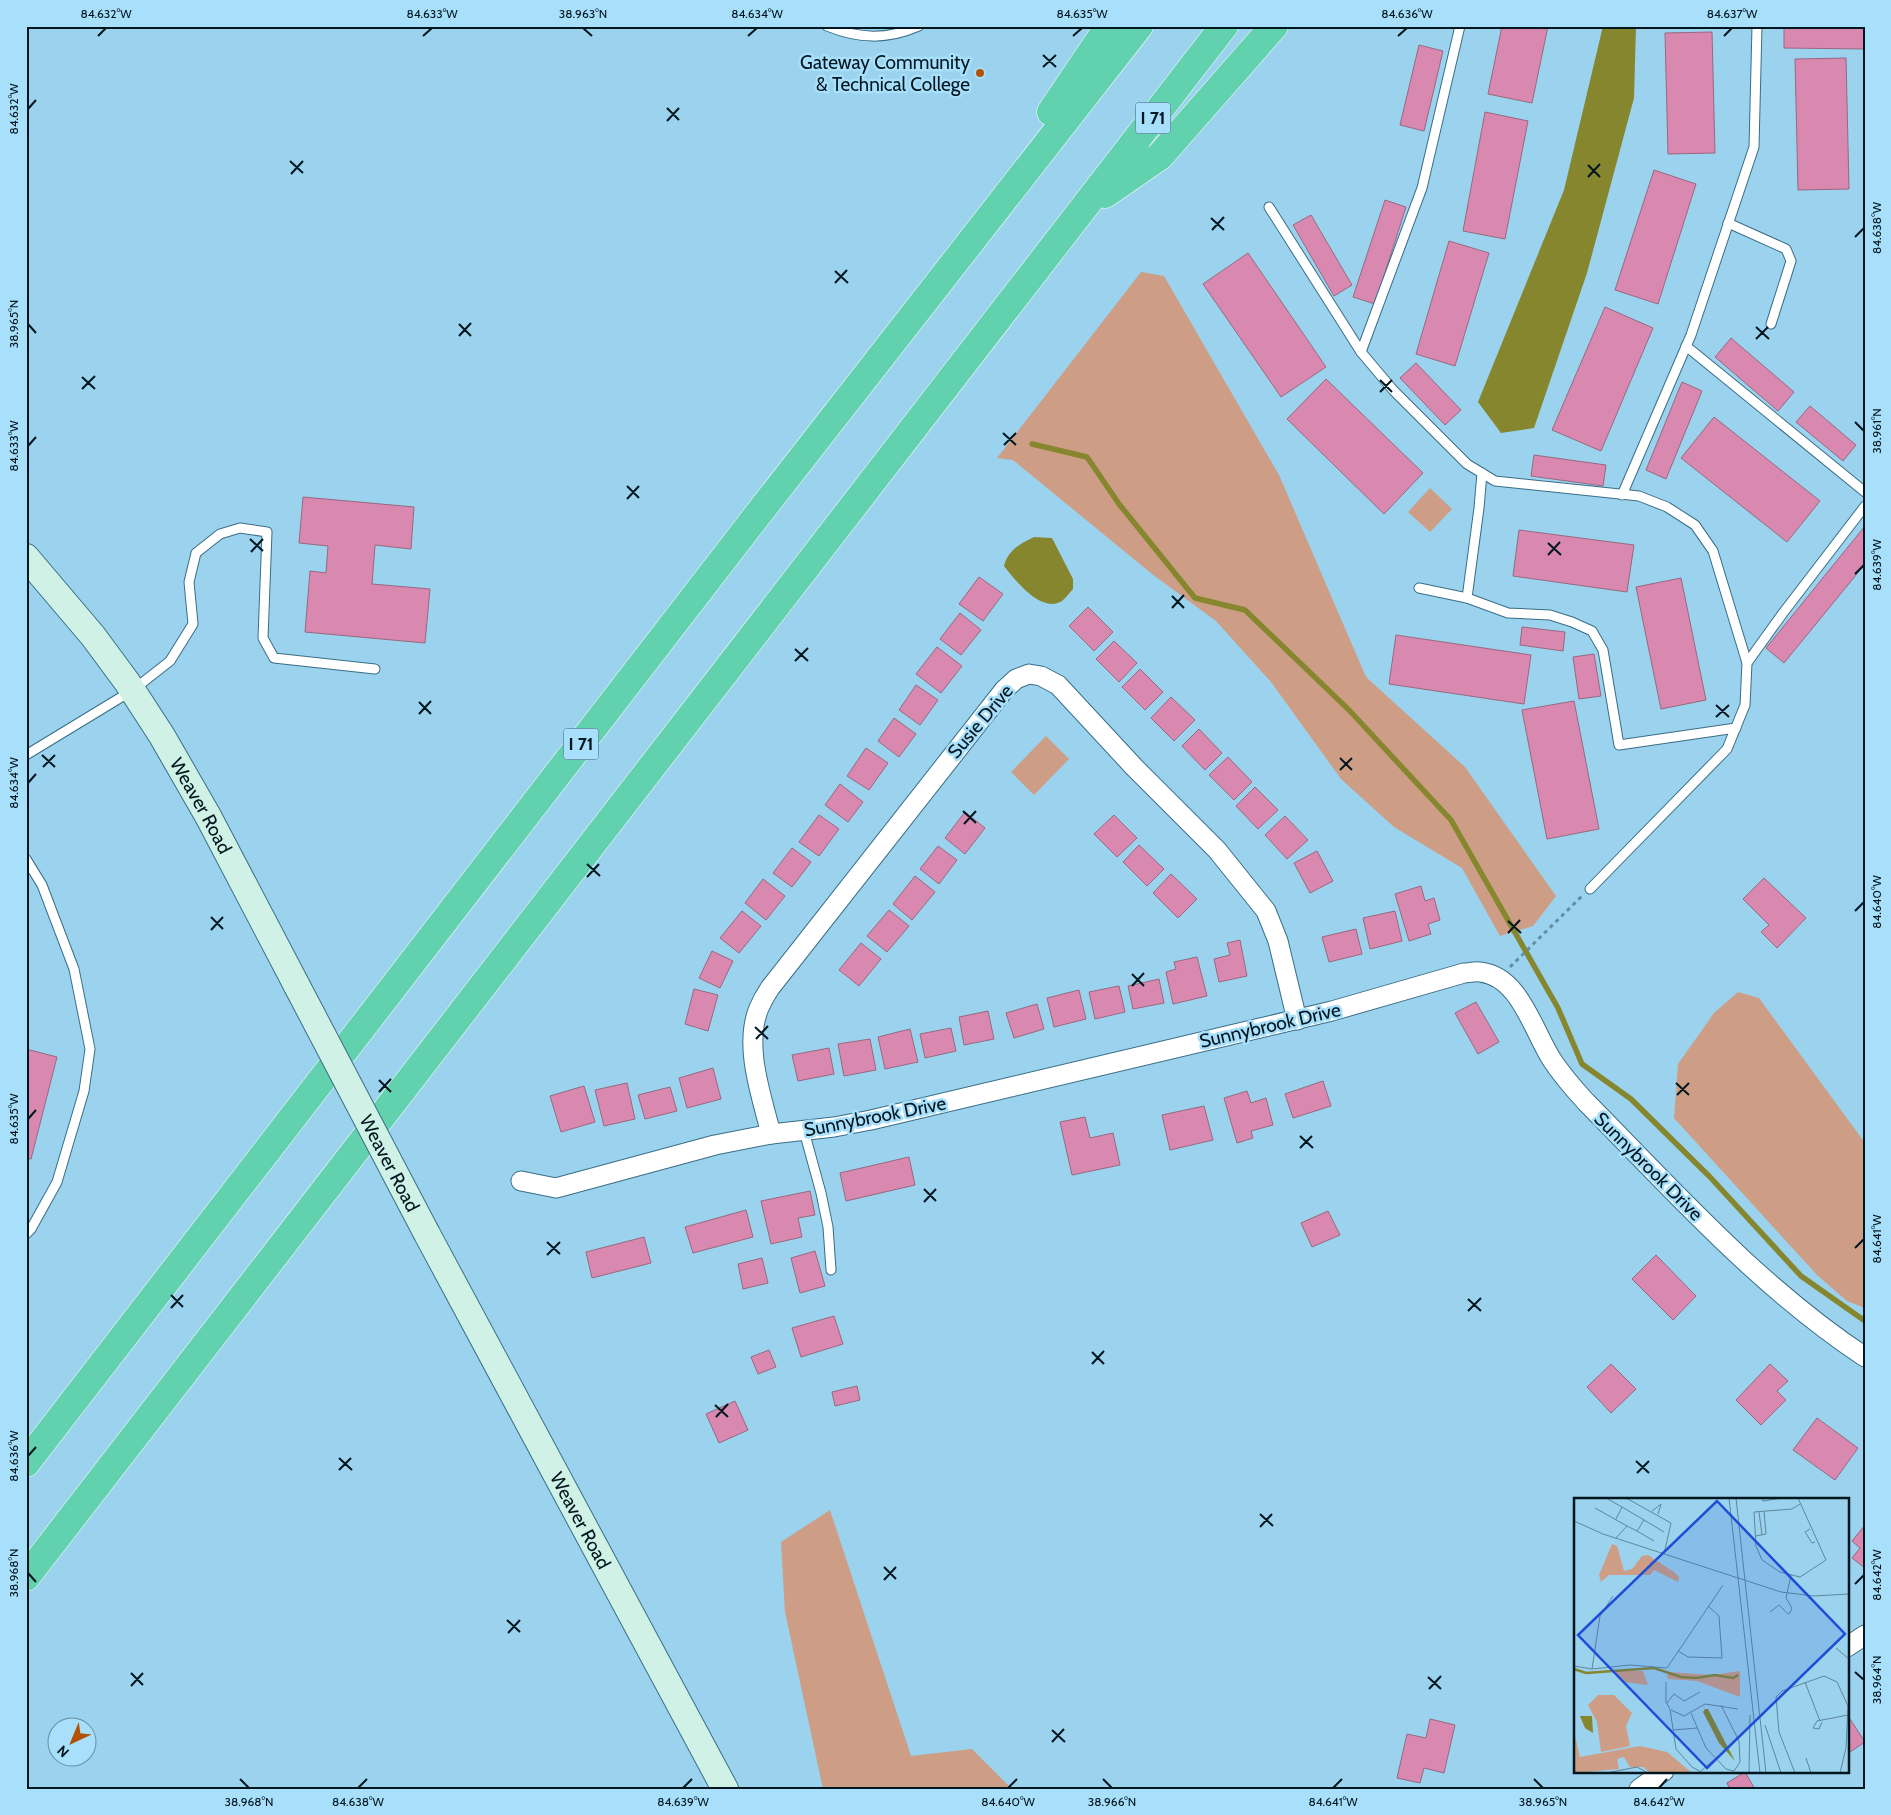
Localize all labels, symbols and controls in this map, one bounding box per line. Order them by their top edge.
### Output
text: 84.632°W [81,6,132,21]
text: 84.633°W [406,6,458,21]
text: 38.963°N [559,6,607,21]
text: 84.634°W [731,6,783,21]
text: 84.635°W [1056,6,1108,21]
text: 84.636°W [1381,6,1433,21]
text: 84.637°W [1707,6,1758,21]
place label: Gateway Community & Technical College [800,51,970,96]
marker: Gateway Community & Technical College [974,67,986,79]
text: 84.632°W [6,83,21,134]
road number: I 71 [1136,102,1170,134]
text: 84.638°W [1869,201,1884,254]
text: 38.965°N [6,300,21,348]
text: 38.961°N [1869,408,1884,454]
text: 84.633°W [6,420,21,472]
text: 84.639°W [1869,539,1884,591]
street label: Susie Drive [943,679,1018,763]
road number: I 71 [564,729,598,760]
street label: Weaver Road [165,754,237,858]
text: 84.634°W [6,757,21,809]
text: 84.640°W [1869,875,1884,929]
street label: Sunnybrook Drive [1197,998,1343,1053]
street label: Sunnybrook Drive [802,1091,948,1142]
text: 84.635°W [6,1093,21,1145]
street label: Sunnybrook Drive [1590,1107,1708,1226]
street label: Weaver Road [355,1111,424,1216]
text: 84.641°W [1869,1214,1884,1264]
text: 84.636°W [6,1430,21,1482]
street label: Weaver Road [545,1468,616,1573]
inset map [1574,1498,1848,1772]
text: 38.968°N [6,1548,21,1598]
text: 84.642°W [1869,1549,1884,1601]
text: 38.964°N [1869,1656,1884,1704]
north arrow [48,1718,98,1768]
text: N [53,1741,73,1761]
text: 38.968°N [224,1794,274,1809]
text: 84.638°W [332,1794,385,1809]
text: 84.639°W [657,1794,709,1809]
text: 84.640°W [981,1794,1035,1809]
text: 38.966°N [1088,1794,1136,1809]
text: 84.641°W [1308,1794,1358,1809]
text: 38.965°N [1519,1794,1567,1809]
text: 84.642°W [1633,1794,1685,1809]

